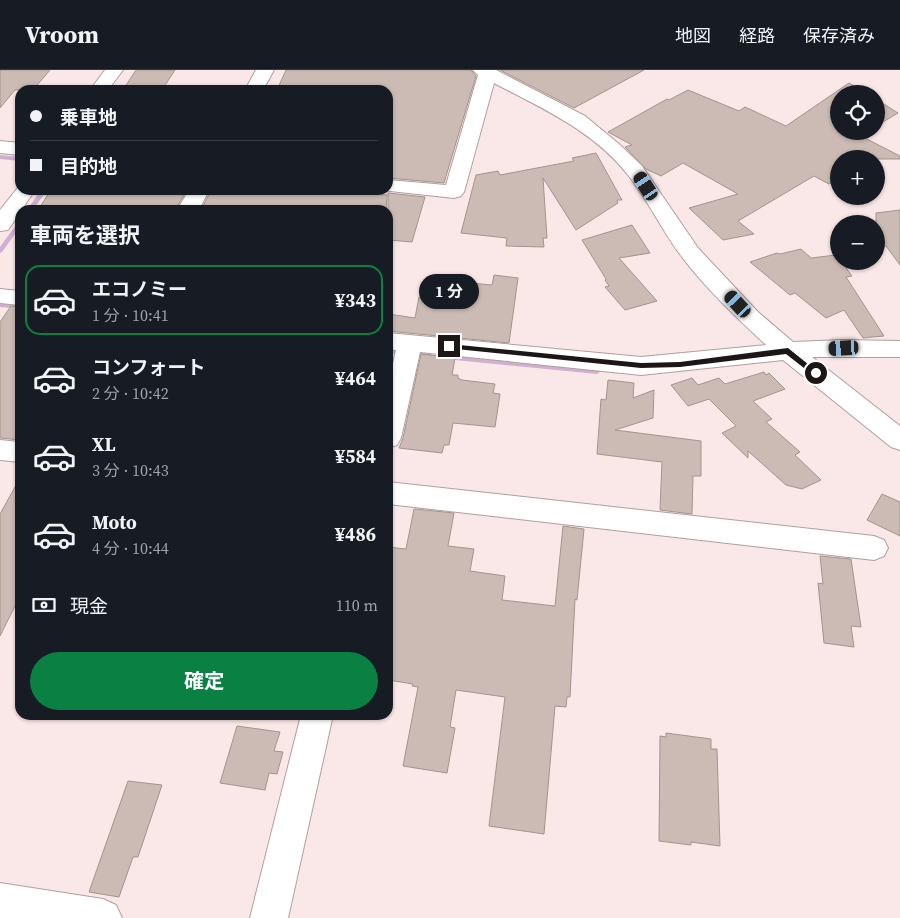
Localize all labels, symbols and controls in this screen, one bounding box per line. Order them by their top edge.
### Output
text: Vroom [25,18,99,51]
text: 地図 [675,23,711,48]
text: 経路 [739,23,775,48]
text: 保存済み [803,23,875,48]
map controls [830,85,885,270]
button: locate [830,85,885,140]
text: 乗車地 [60,104,117,130]
button: + [830,150,885,205]
text: 目的地 [60,153,117,179]
car [631,169,660,203]
button: − [830,215,885,270]
text: 車両を選択 [30,220,140,250]
callout: 1 分 [419,274,479,308]
text: エコノミー [92,276,187,302]
icon: car [32,278,77,323]
text: 1 分 [435,280,463,302]
text: ¥343 [335,287,376,313]
car [722,288,753,320]
text: 1 分 · 10:41 [92,304,169,326]
route end [438,335,460,357]
car [828,340,859,356]
text: コンフォート [92,354,205,380]
icon: car [32,356,77,401]
route start [805,362,827,384]
text: ¥464 [335,365,376,391]
text: 2 分 · 10:42 [92,382,169,404]
text: XL [92,431,115,457]
icon: car [32,434,77,479]
text: ¥584 [335,443,376,469]
text: 3 分 · 10:43 [92,459,169,481]
text: Moto [92,509,137,535]
icon: car [32,512,77,557]
text: ¥486 [335,521,376,547]
text: 4 分 · 10:44 [92,537,169,559]
icon: cash [30,591,58,619]
text: 現金 [70,593,108,619]
text: 110 m [336,594,378,616]
button: 確定 [30,652,378,710]

